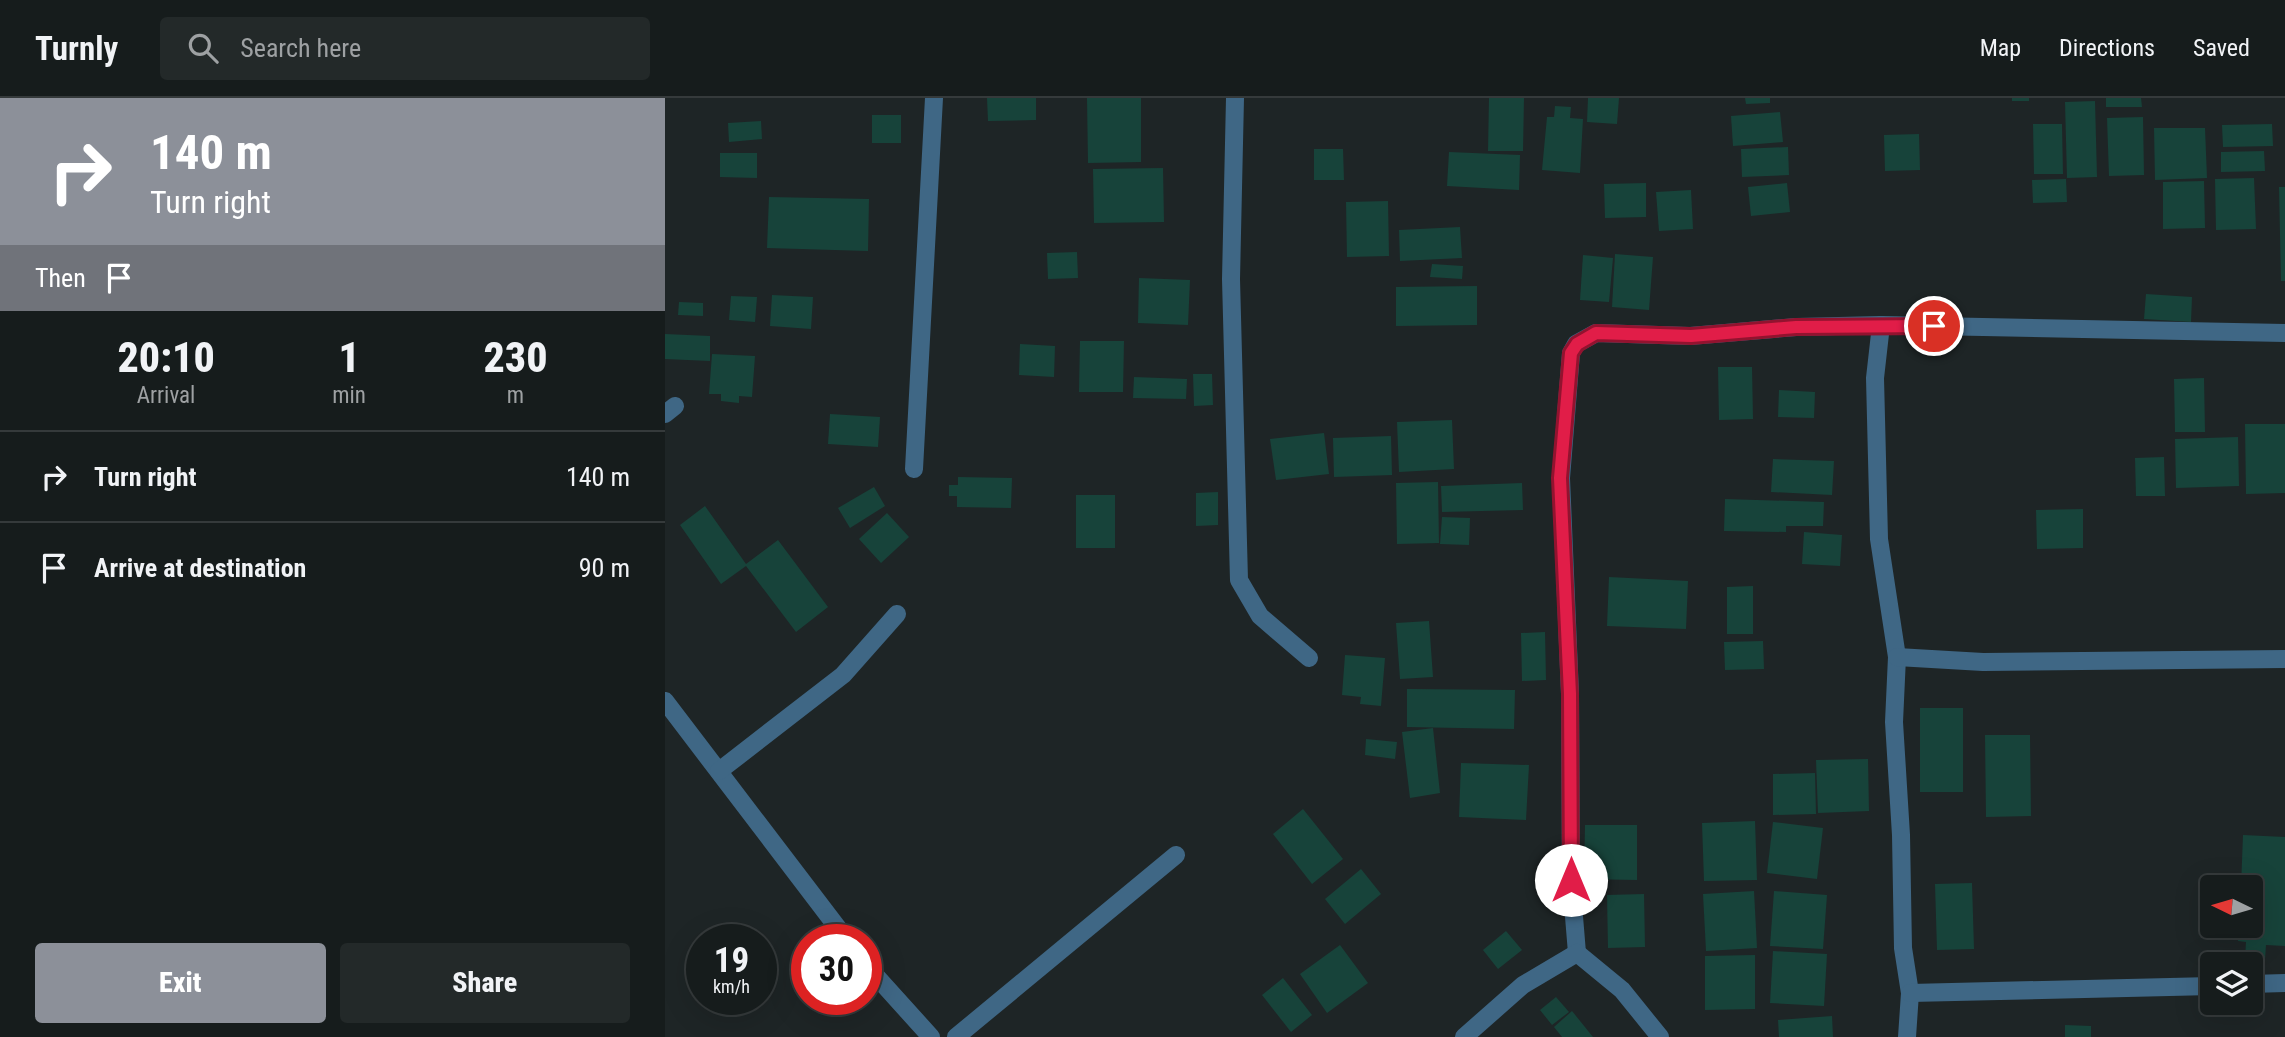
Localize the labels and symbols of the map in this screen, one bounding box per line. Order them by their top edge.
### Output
pin [1904,296,1964,356]
position arrow [1534,843,1608,917]
north arrow [2200,875,2263,938]
speed limit sign: 30 [791,924,882,1015]

